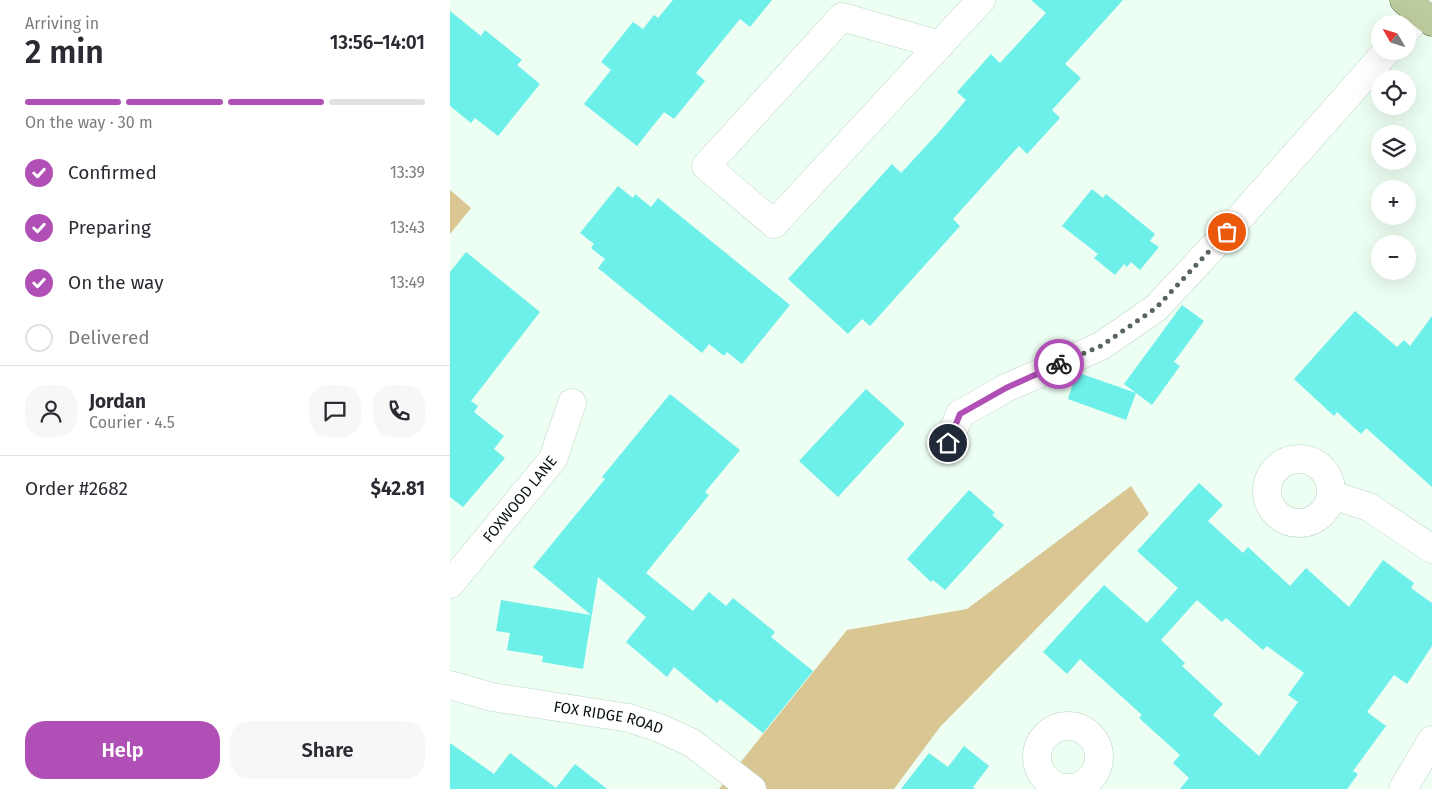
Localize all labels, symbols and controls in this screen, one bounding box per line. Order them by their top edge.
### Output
text: Arriving in [25,14,99,33]
north arrow [1371,15,1416,60]
map controls [1371,15,1416,280]
text: 13:56–14:01 [330,31,425,54]
text: 2 min [25,33,104,71]
button: locate [1371,70,1416,115]
text: On the way · 30 m [25,113,153,132]
button: layers [1371,125,1416,170]
icon: check [25,159,53,187]
text: Confirmed [68,161,157,184]
text: 13:39 [390,163,425,182]
button: + [1371,180,1416,225]
pin [1206,211,1248,253]
icon: check [25,214,53,242]
text: Preparing [68,216,151,239]
text: 13:43 [390,218,425,237]
icon: bag [1213,218,1241,246]
button: − [1371,235,1416,280]
icon: check [25,269,53,297]
text: On the way [68,271,164,294]
text: 13:49 [390,273,425,292]
text: Delivered [68,326,150,349]
courier [1034,339,1084,389]
icon: bike [1045,350,1073,378]
button: person [25,385,77,437]
button: chat [309,385,361,437]
button: phone [373,385,425,437]
text: Jordan [89,390,146,413]
text: Courier · 4.5 [89,413,175,432]
pin [927,422,969,464]
icon: home [934,429,962,457]
street label: FOXWOOD LANE [479,452,561,546]
text: Order #2682 [25,477,128,500]
text: $42.81 [371,477,425,500]
street label: FOX RIDGE ROAD [552,698,666,738]
button: Help [25,721,220,779]
button: Share [230,721,425,779]

